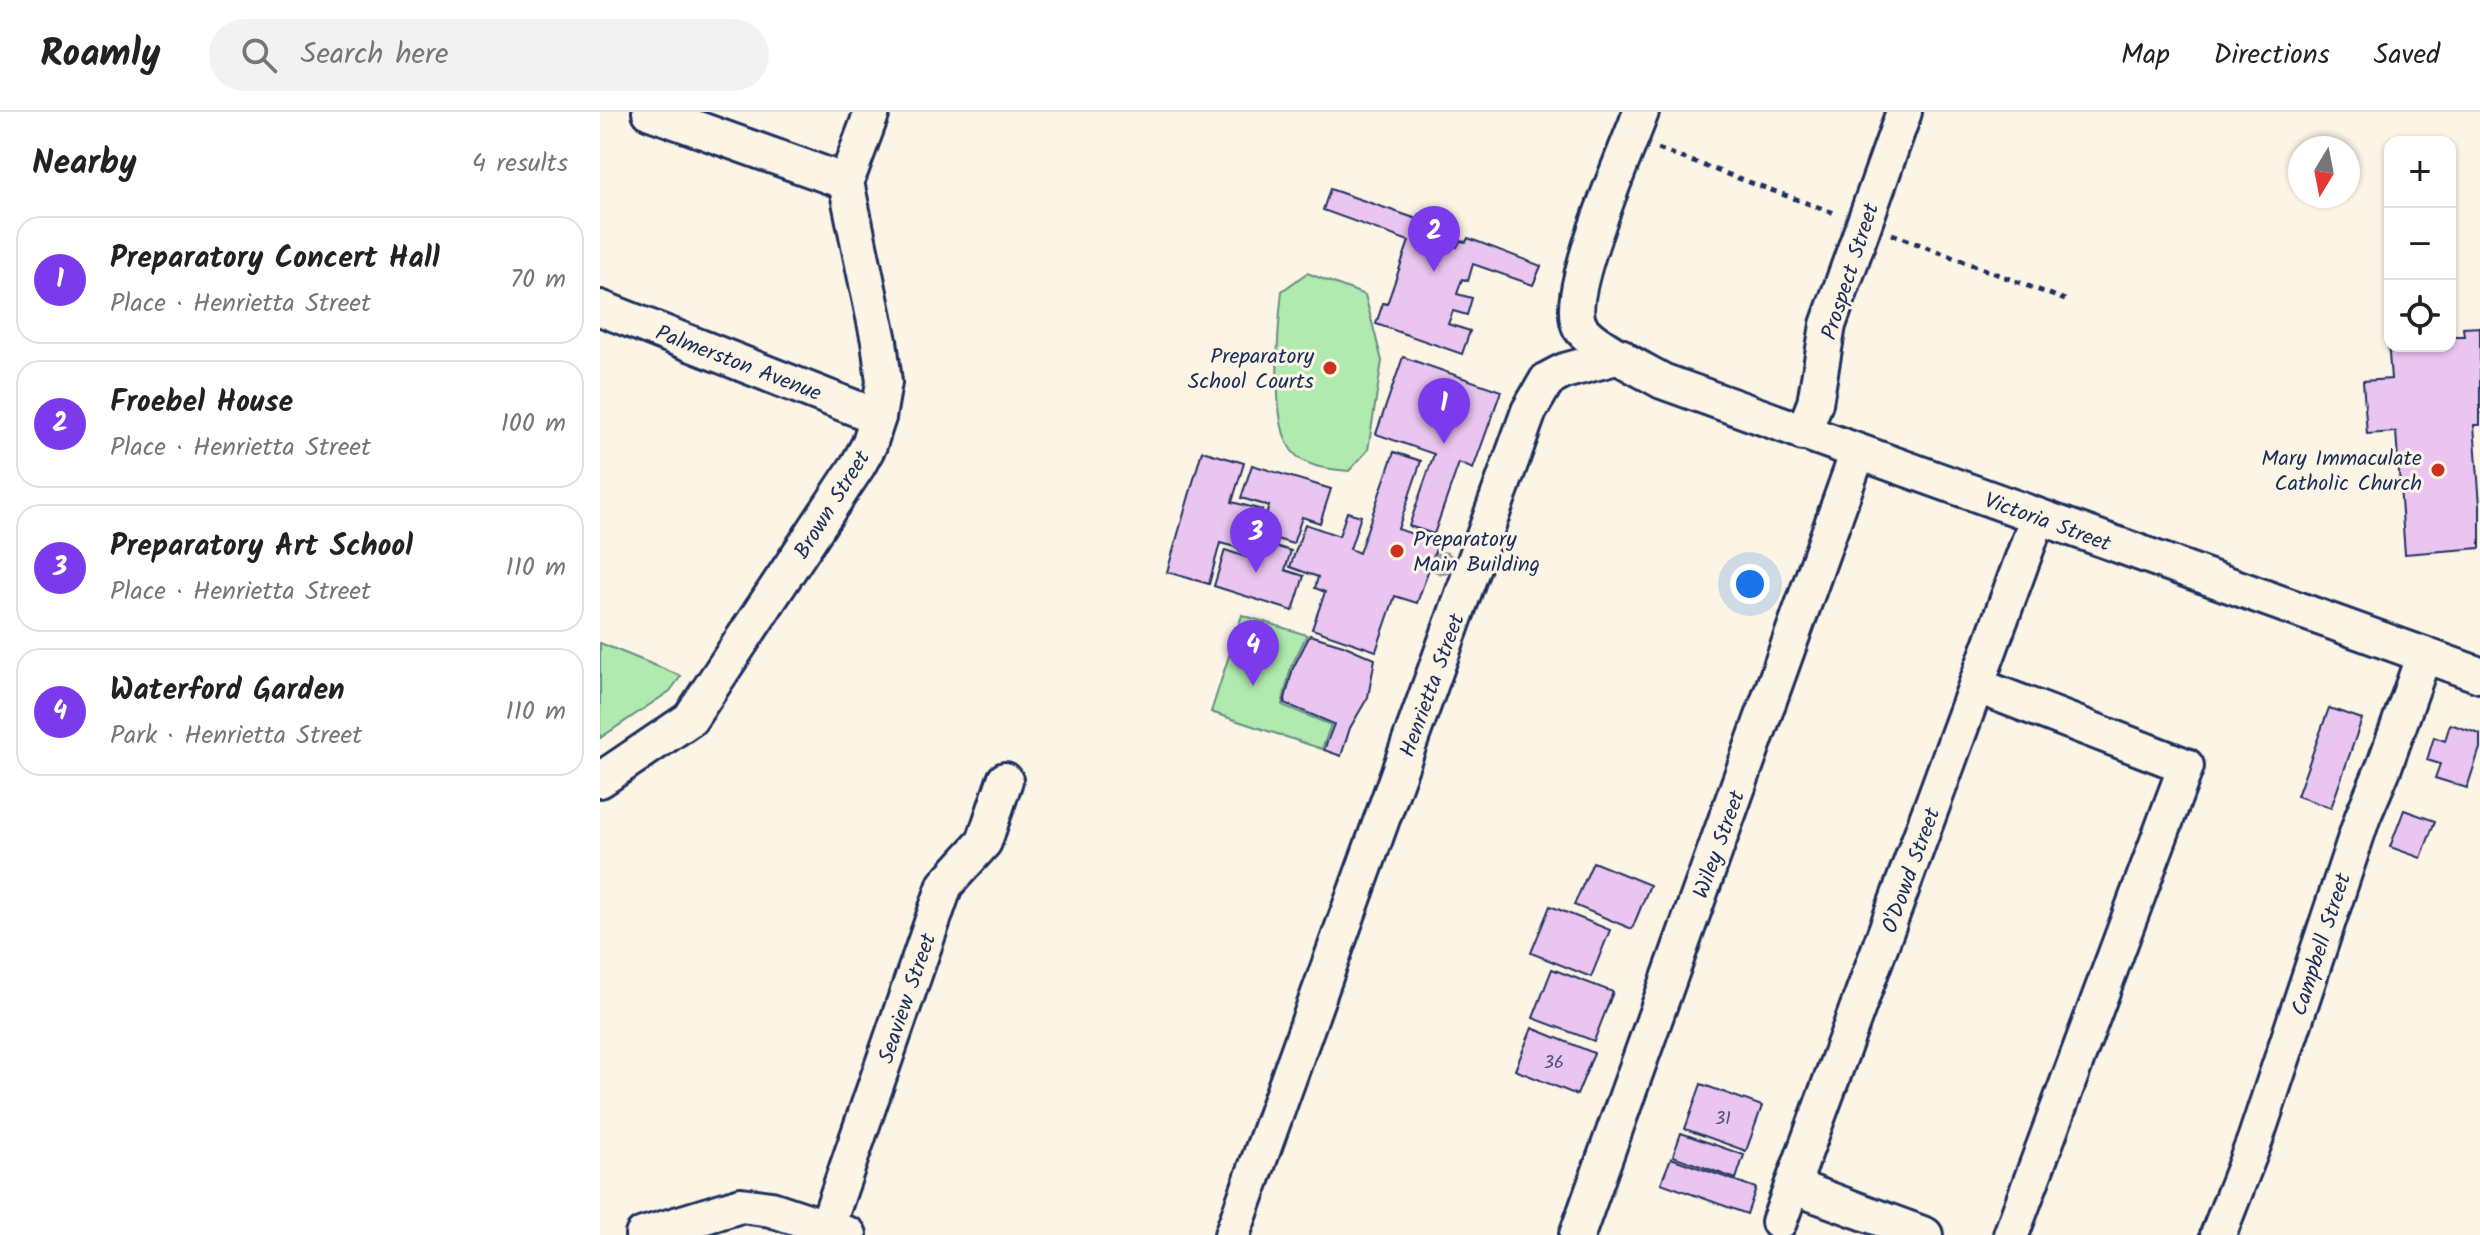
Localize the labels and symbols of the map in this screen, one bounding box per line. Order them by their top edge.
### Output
north arrow [2288,136,2360,208]
street label: Prospect Street [1813,198,1890,345]
pin: 2 [1408,206,1460,272]
street label: Palmerston Avenue [650,317,826,412]
place label: Preparatory School Courts [1188,340,1315,400]
marker: Preparatory School Courts [1321,359,1339,377]
pin: 1 [1418,378,1470,444]
place label: Mary Immaculate Catholic Church [2261,442,2422,502]
street label: Brown Street [786,444,881,567]
marker: Mary Immaculate Catholic Church [2429,461,2447,479]
street label: Victoria Street [1979,484,2116,563]
pin: 3 [1230,507,1282,573]
place label: Preparatory Main Building [1413,523,1540,583]
marker: Preparatory Main Building [1388,542,1406,560]
your location [1730,564,1770,604]
street label: Henrietta Street [1391,609,1476,763]
pin: 4 [1227,620,1279,686]
street label: Wiley Street [1685,785,1756,904]
street label: O'Dowd Street [1873,803,1951,939]
street label: Campbell Street [2283,868,2362,1021]
street label: Seaview Street [870,928,947,1069]
house number: 36 [1544,1049,1564,1078]
house number: 31 [1715,1105,1731,1134]

